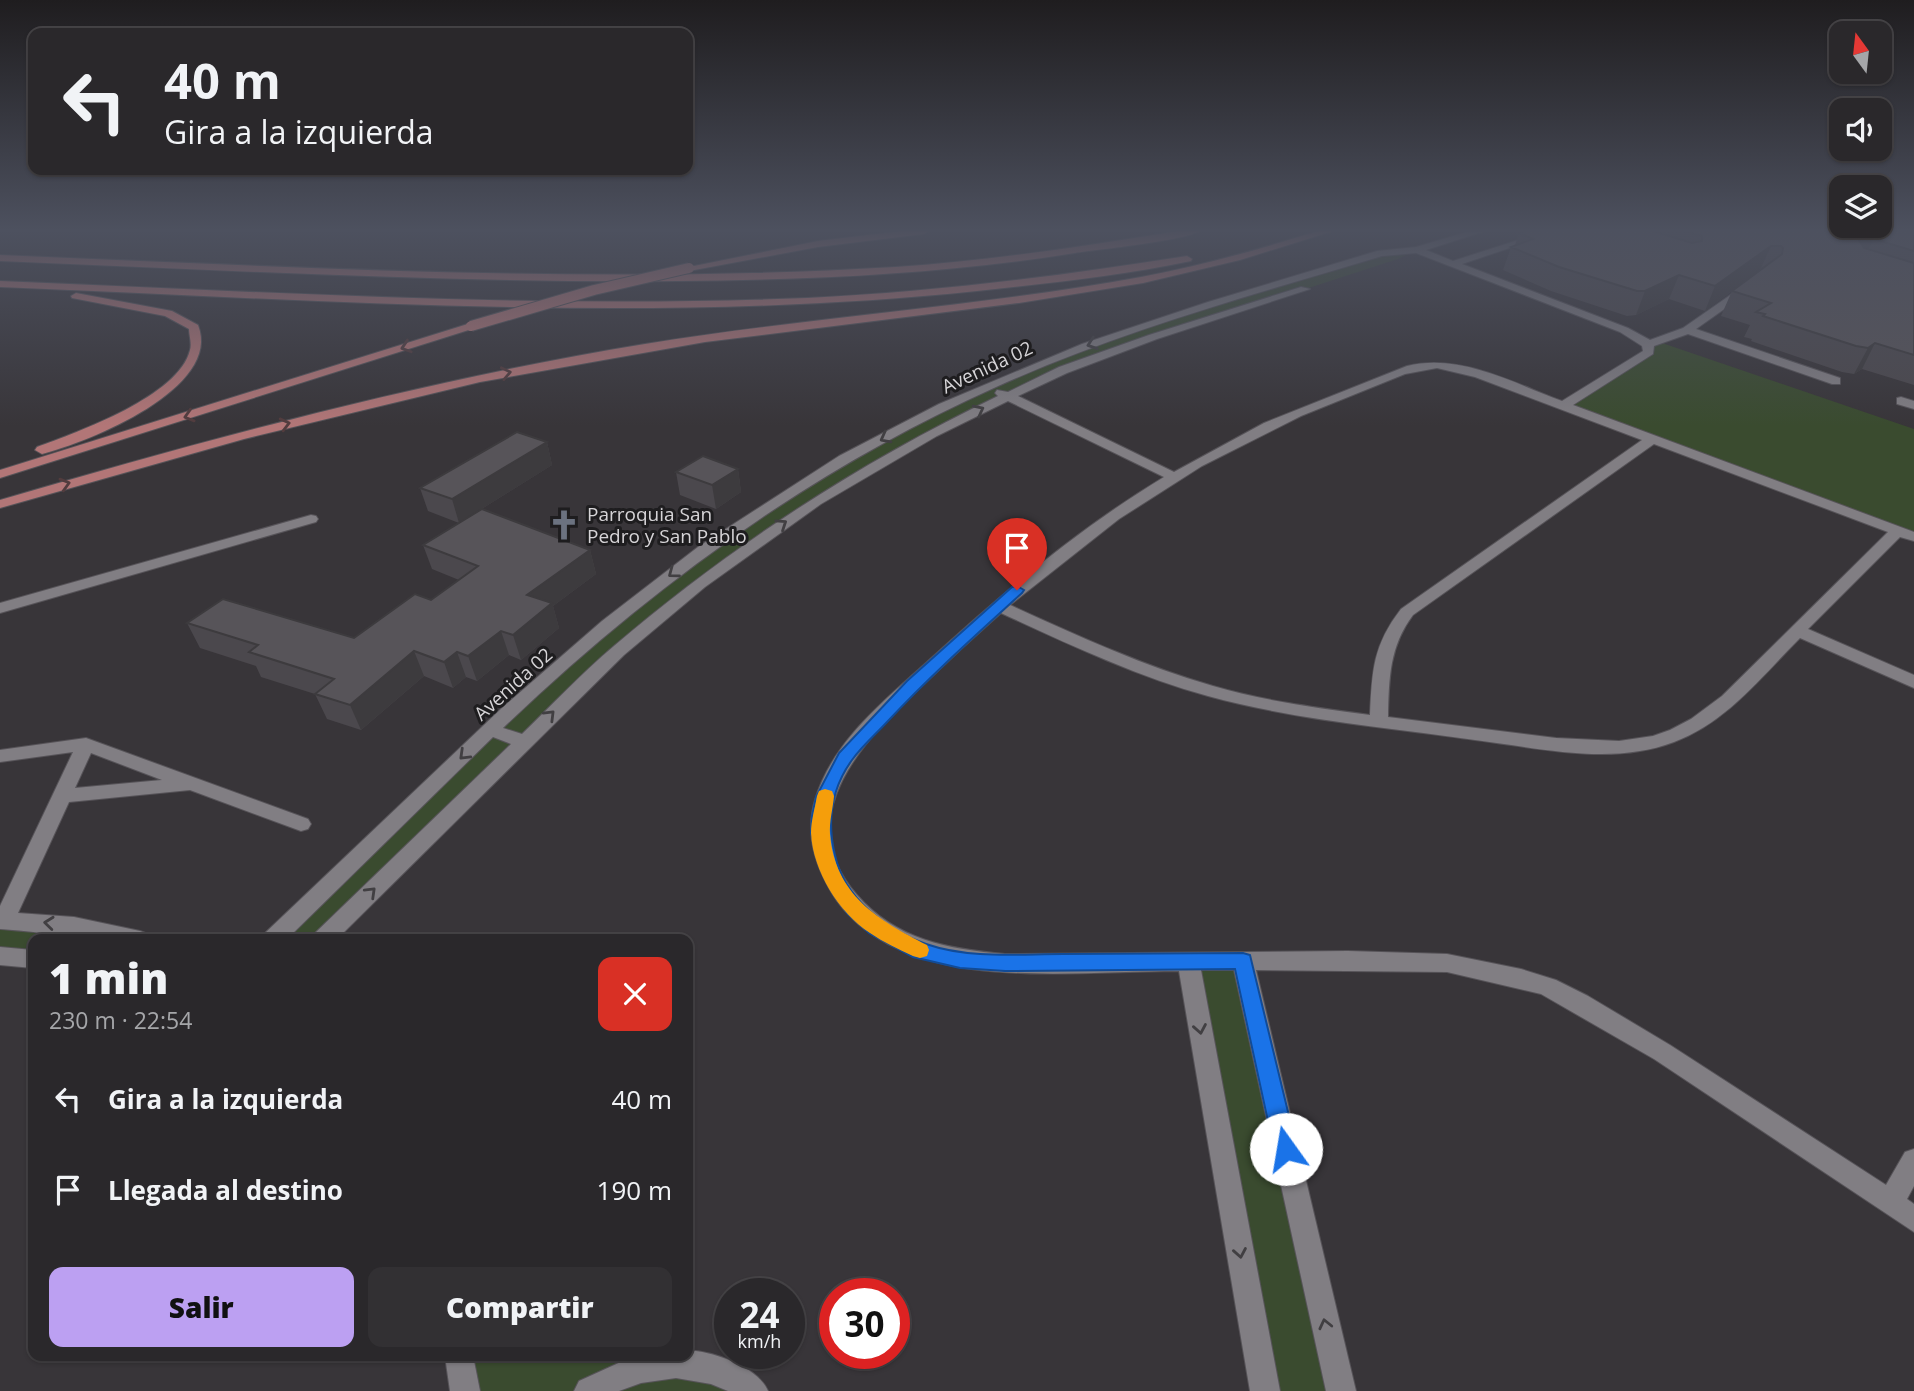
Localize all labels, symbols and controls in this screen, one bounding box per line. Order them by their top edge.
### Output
north arrow [1829,21,1892,84]
map controls [1829,21,1892,238]
text: 40 m [164,47,281,113]
icon: left [49,56,140,147]
button: sound [1829,98,1892,161]
text: Gira a la izquierda [164,110,434,153]
button: layers [1829,175,1892,238]
street label: Avenida 02 [937,335,1037,399]
one-way arrow [1087,336,1099,350]
one-way arrow [400,339,413,353]
one-way arrow [500,367,512,381]
one-way arrow [971,404,984,418]
one-way arrow [184,407,196,422]
one-way arrow [279,418,291,432]
one-way arrow [880,430,892,444]
one-way arrow [59,478,71,493]
place label: Parroquia San Pedro y San Pablo [587,501,747,549]
church icon: Parroquia San Pedro y San Pablo [547,508,581,542]
pin [987,518,1047,590]
one-way arrow [774,520,787,532]
icon: arrive [998,529,1036,567]
one-way arrow [668,565,680,578]
street label: Avenida 02 [468,642,558,726]
one-way arrow [542,711,555,724]
one-way arrow [459,746,472,759]
one-way arrow [363,888,376,901]
one-way arrow [43,916,55,931]
text: 1 min [49,949,168,1006]
button: close [598,957,672,1031]
text: 230 m · 22:54 [49,1004,192,1036]
one-way arrow [1192,1023,1207,1035]
icon: left [49,1080,87,1118]
text: Gira a la izquierda [108,1081,343,1117]
text: 40 m [611,1081,672,1117]
position arrow [1249,1112,1323,1186]
icon: arrive [49,1171,87,1209]
text: Llegada al destino [108,1172,343,1208]
text: 190 m [597,1172,672,1208]
one-way arrow [1232,1247,1247,1258]
button: Salir [49,1267,354,1347]
button: Compartir [368,1267,672,1347]
speed limit sign: 30 [819,1278,910,1369]
text: 24 [739,1291,780,1338]
one-way arrow [1319,1318,1334,1330]
text: km/h [738,1329,781,1353]

